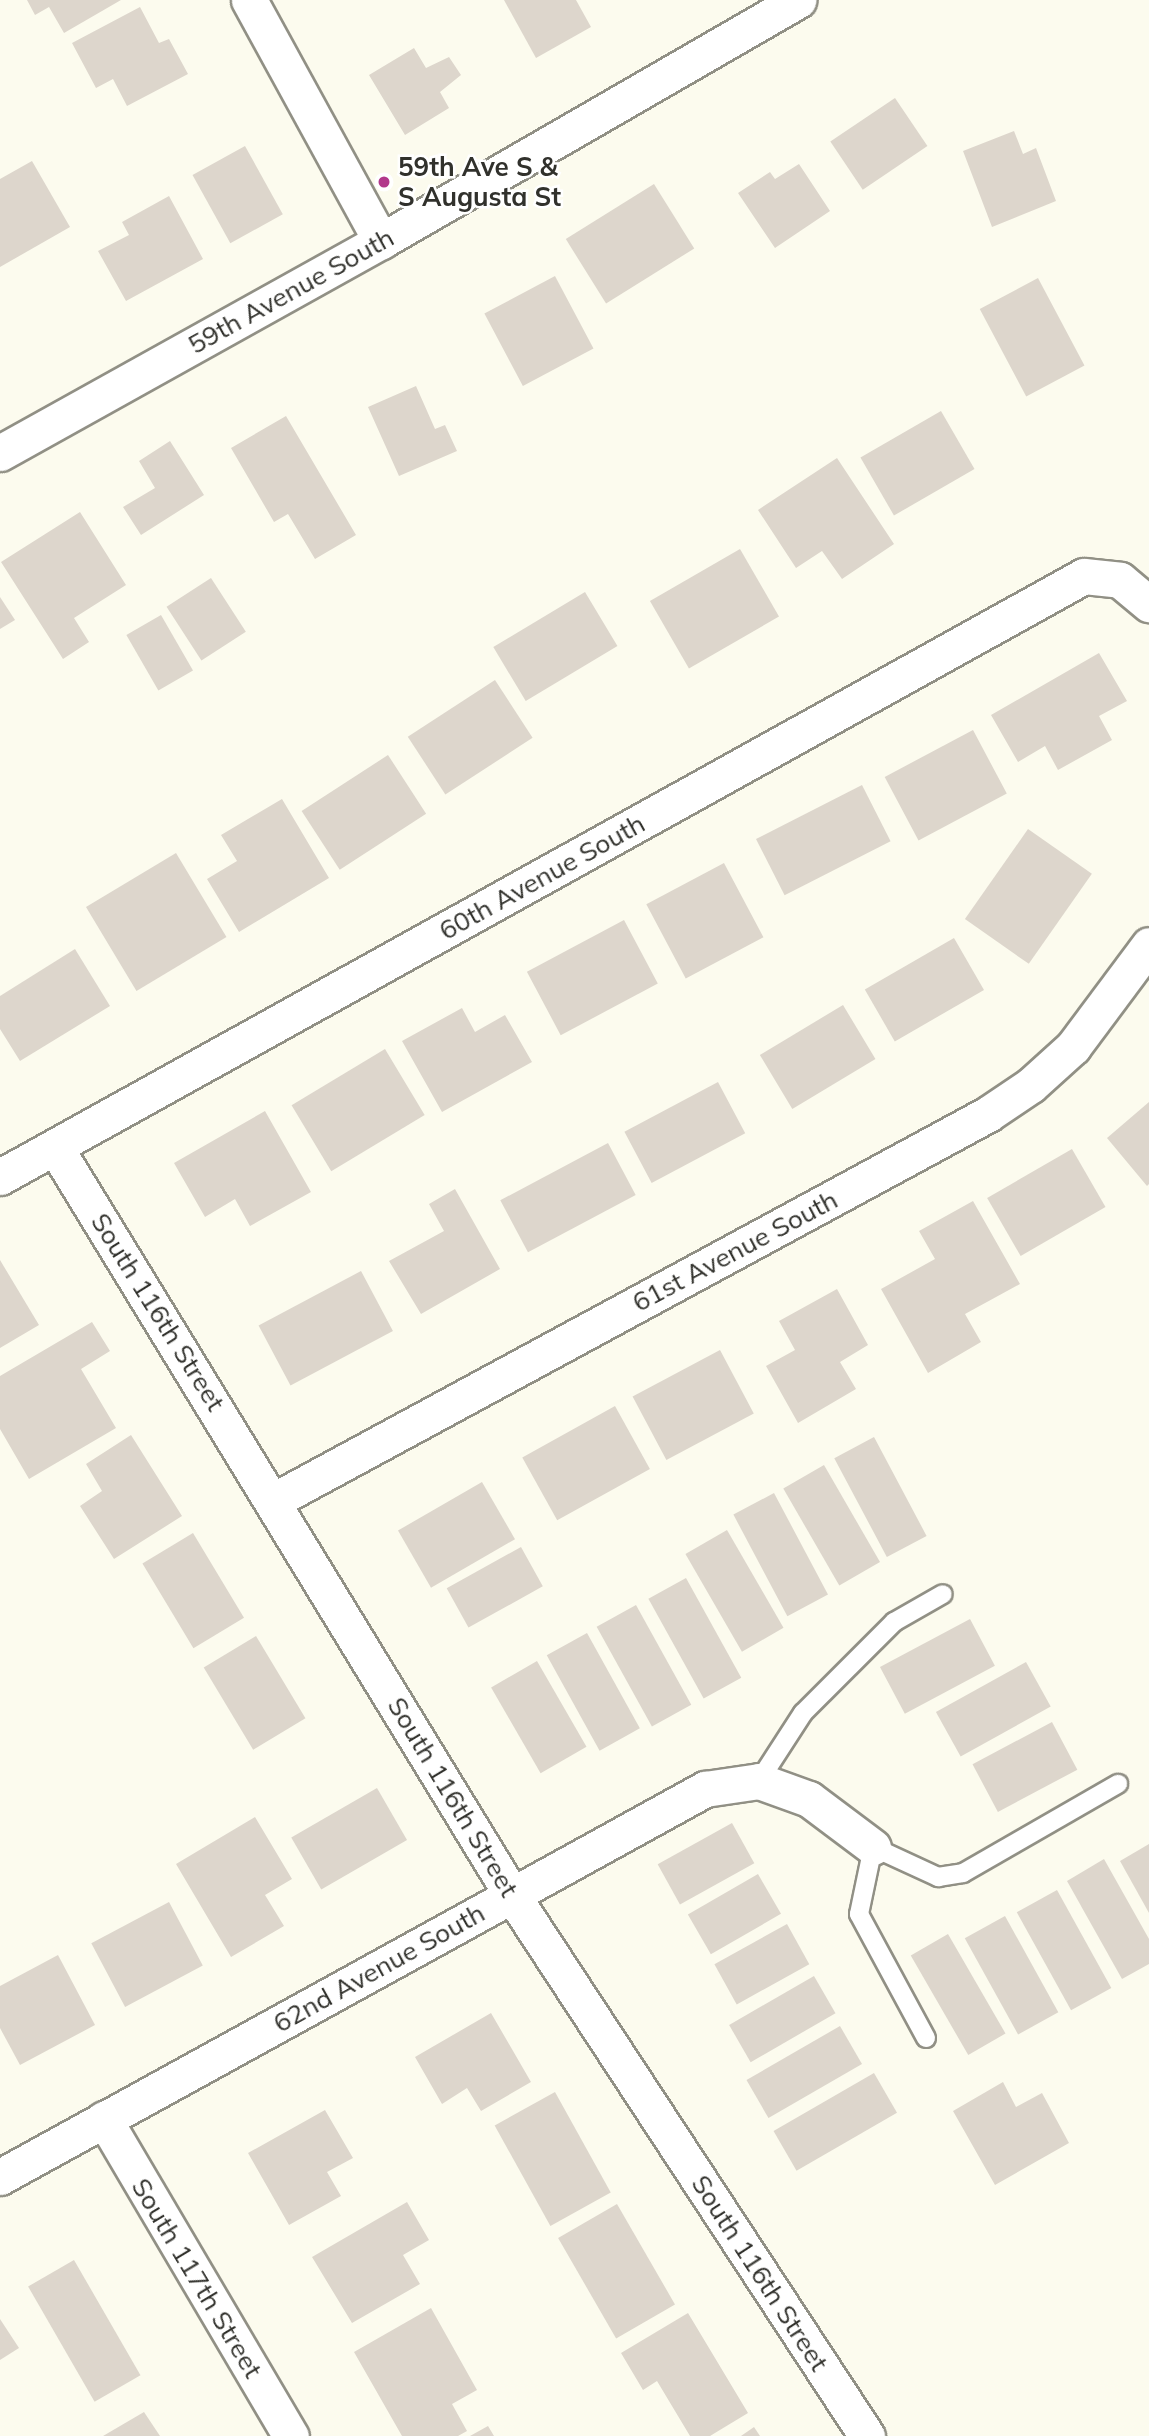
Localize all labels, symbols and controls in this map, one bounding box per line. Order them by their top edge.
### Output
place label: 59th Ave S & S Augusta St [398,151,561,212]
marker: 59th Ave S & S Augusta St [376,174,392,190]
street label: 59th Avenue South [183,222,399,360]
street label: 60th Avenue South [434,808,650,946]
street label: 61st Avenue South [627,1184,843,1318]
street label: South 116th Street [85,1207,231,1417]
street label: South 116th Street [381,1692,525,1902]
street label: 62nd Avenue South [268,1897,490,2039]
street label: South 116th Street [685,2169,835,2377]
street label: South 117th Street [125,2173,269,2383]

